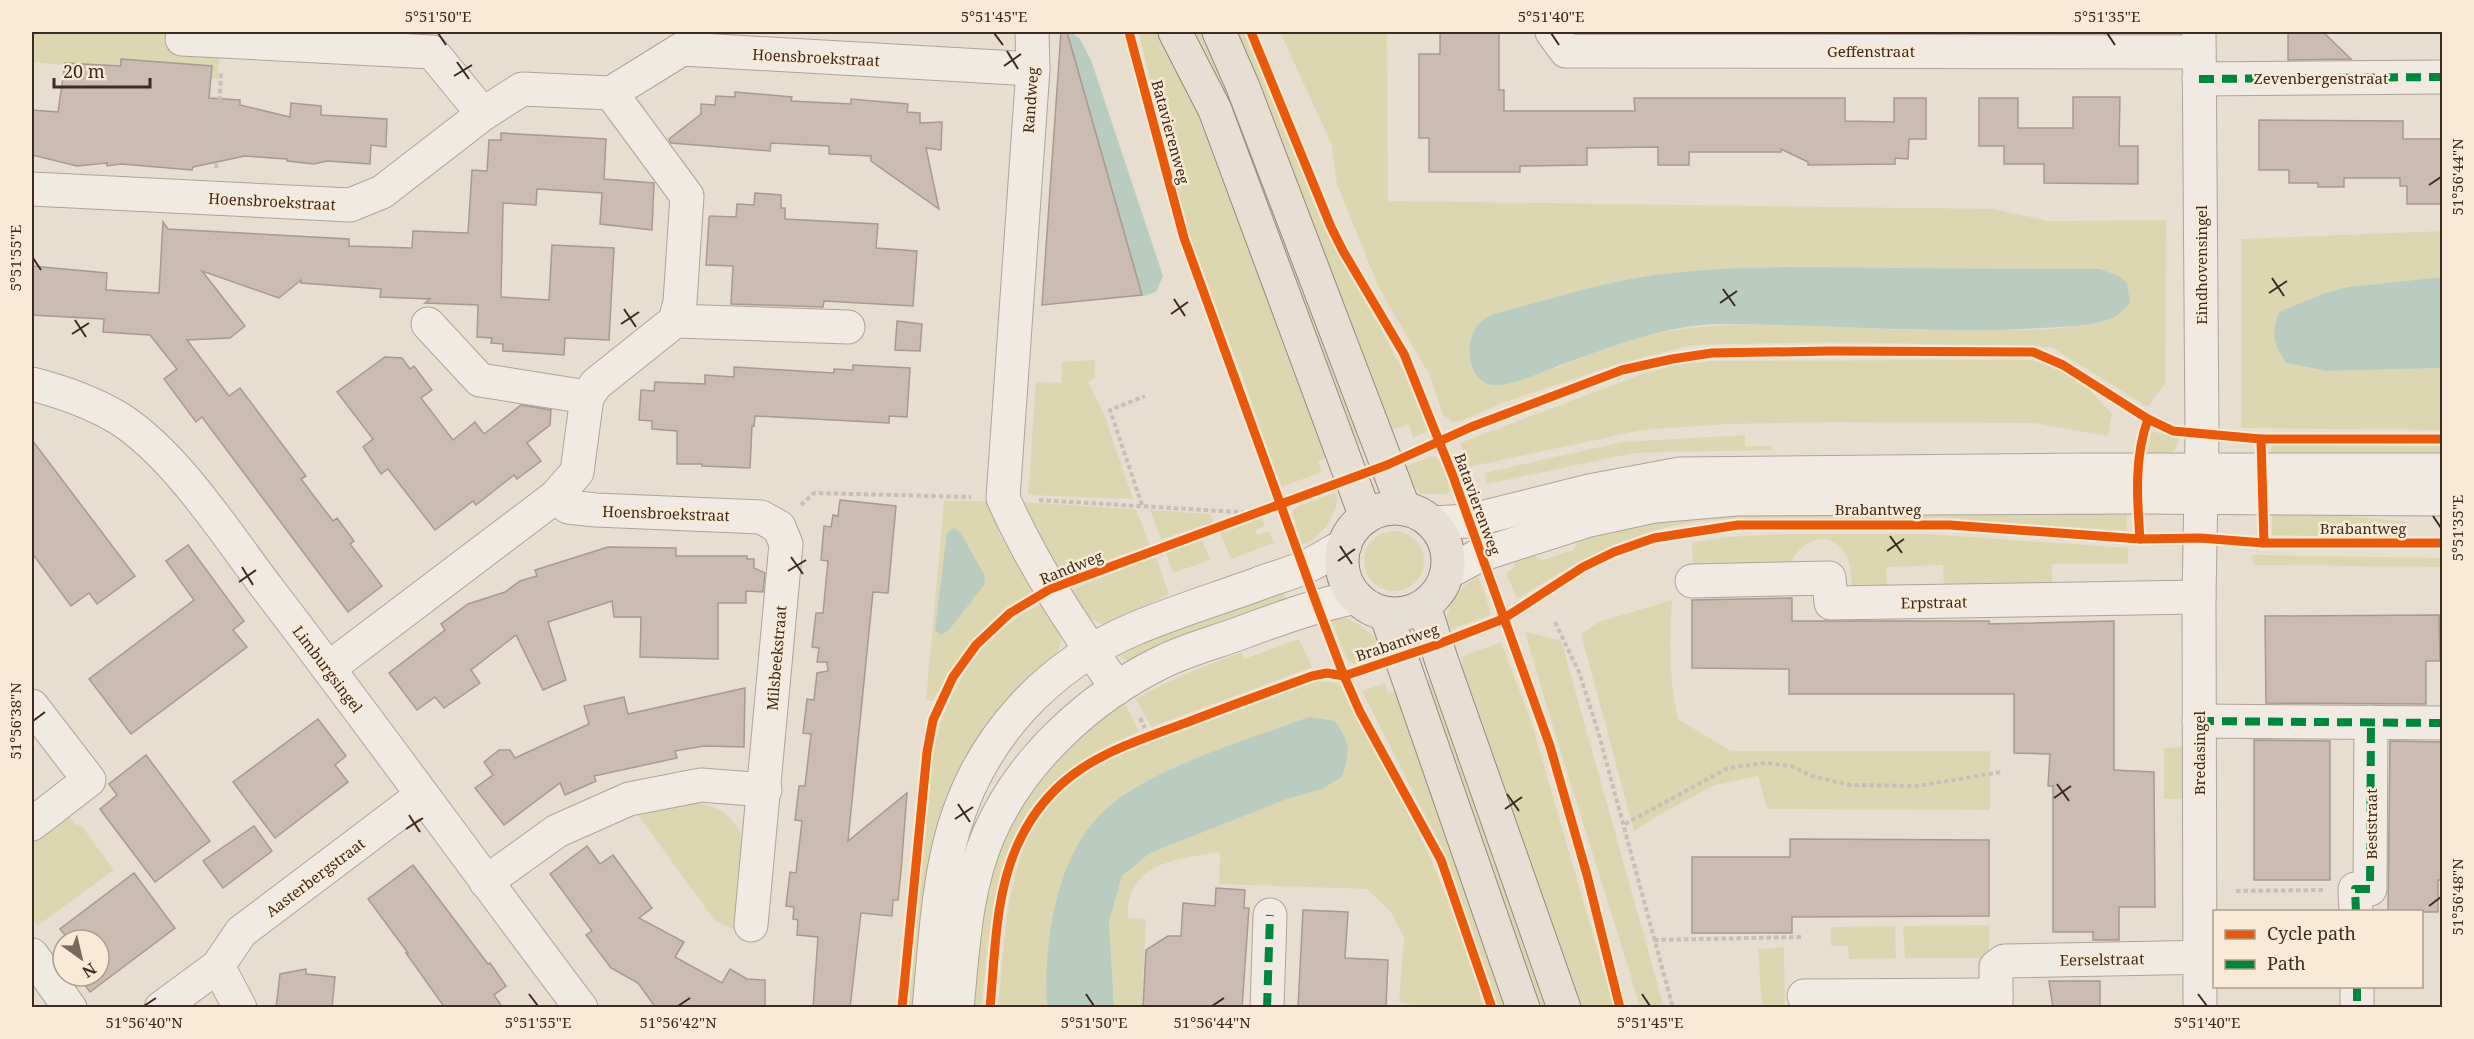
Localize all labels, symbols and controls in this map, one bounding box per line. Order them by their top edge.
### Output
text: 5°51'50"E [405,6,471,26]
text: 5°51'45"E [961,6,1027,26]
text: 5°51'40"E [1518,6,1584,26]
text: 5°51'35"E [2074,6,2140,26]
street label: Geffenstraat [1827,41,1915,61]
street label: Hoensbroekstraat [752,44,880,70]
scale bar [54,51,150,89]
text: 20 m [63,59,105,83]
street label: Randweg [1018,66,1042,134]
street label: Zevenbergenstraat [2254,68,2388,88]
street label: Batavierenweg [1147,78,1195,186]
text: 51°56'44"N [2447,138,2467,216]
street label: Hoensbroekstraat [208,188,336,214]
street label: Eindhovensingel [2191,205,2211,325]
text: 5°51'55"E [5,225,25,291]
street label: Batavierenweg [1450,450,1506,558]
text: 5°51'35"E [2447,495,2467,561]
street label: Brabantweg [1835,499,1921,519]
street label: Hoensbroekstraat [602,501,730,525]
street label: Brabantweg [2320,518,2406,538]
street label: Randweg [1037,545,1105,589]
street label: Erpstraat [1901,591,1967,613]
street label: Milsbeekstraat [761,605,791,711]
street label: Brabantweg [1353,618,1441,666]
street label: Limburgsingel [289,621,368,717]
text: 51°56'38"N [5,682,25,760]
street label: Bredasingel [2189,710,2209,795]
street label: Beststraat [2361,789,2381,859]
street label: Aasterbergstraat [261,833,369,921]
text: 51°56'48"N [2447,858,2467,936]
legend [2213,910,2423,988]
text: Cycle path [2267,921,2356,945]
north arrow [51,928,111,988]
street label: Eerselstraat [2059,948,2145,970]
text: Path [2267,951,2306,975]
text: N [78,958,101,983]
text: 51°56'40"N [105,1012,183,1032]
text: 5°51'55"E [505,1012,571,1032]
text: 51°56'42"N [639,1012,717,1032]
text: 5°51'50"E [1061,1012,1127,1032]
text: 51°56'44"N [1173,1012,1251,1032]
text: 5°51'45"E [1617,1012,1683,1032]
text: 5°51'40"E [2174,1012,2240,1032]

